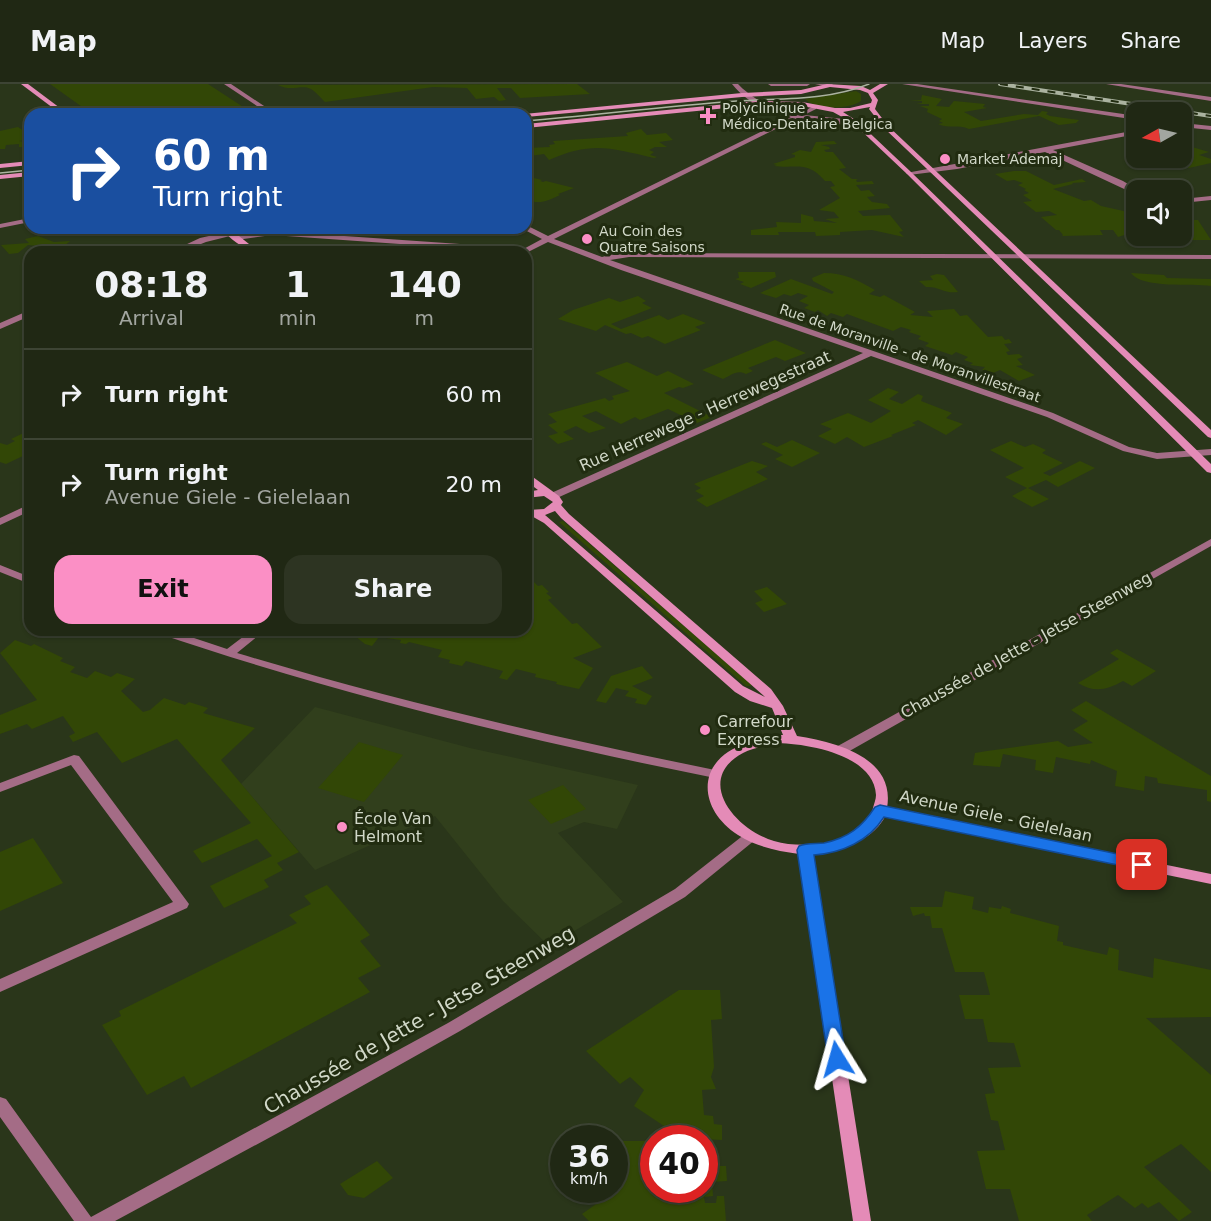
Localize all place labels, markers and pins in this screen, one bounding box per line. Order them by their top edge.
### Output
place label: Polyclinique Médico-Dentaire Belgica [722,100,893,132]
marker: Polyclinique Médico-Dentaire Belgica [699,107,717,125]
place label: Market Ademaj [957,151,1063,167]
marker: Market Ademaj [938,152,952,166]
place label: Au Coin des Quatre Saisons [599,223,705,255]
marker: Au Coin des Quatre Saisons [580,232,594,246]
place label: Carrefour Express [717,712,793,749]
marker: Carrefour Express [698,723,712,737]
place label: École Van Helmont [354,809,432,846]
marker: École Van Helmont [335,820,349,834]
pin [1116,839,1167,890]

